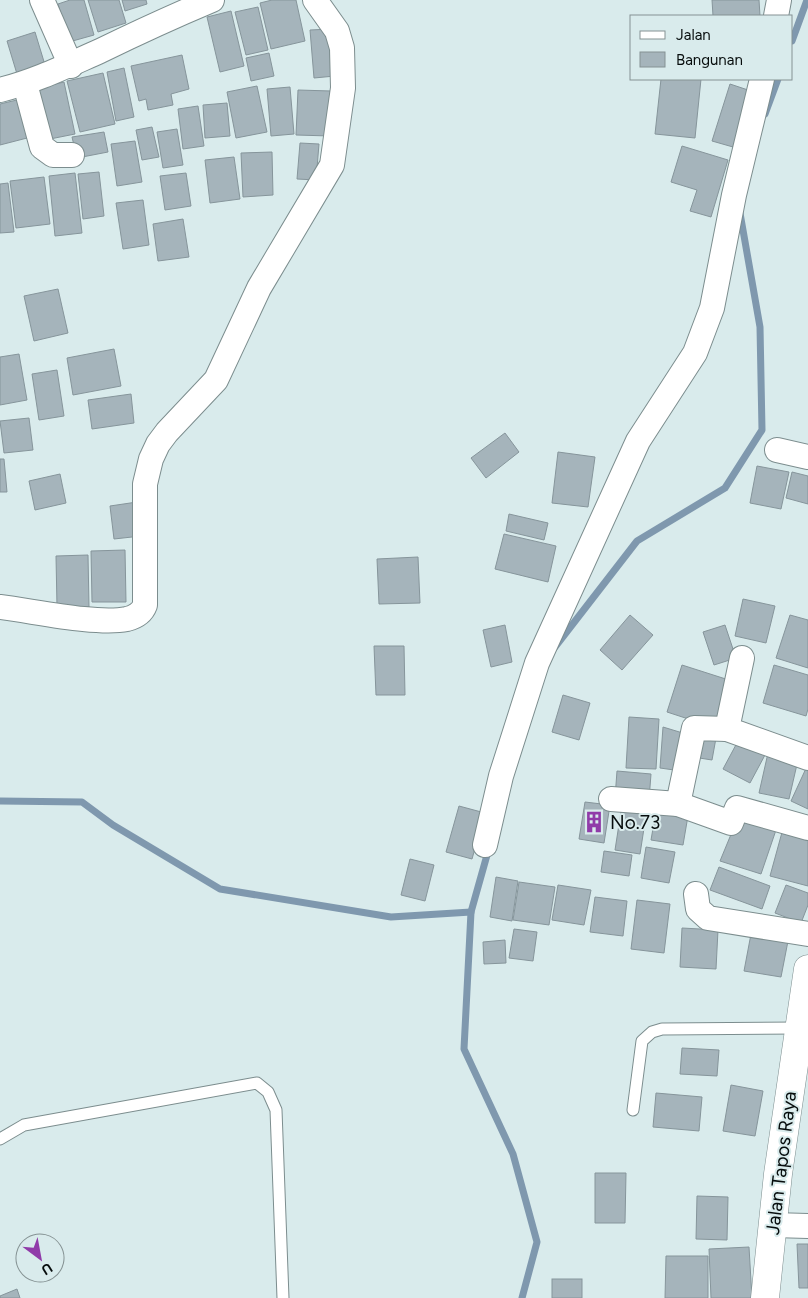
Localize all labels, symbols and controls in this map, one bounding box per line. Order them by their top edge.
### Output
legend [630,15,793,80]
text: Jalan [676,26,711,44]
text: Bangunan [676,51,743,69]
building icon: No.73 [581,809,607,835]
place label: No.73 [610,811,660,834]
street label: Jalan Tapos Raya [761,1090,801,1236]
north arrow [15,1233,65,1283]
text: U [38,1259,55,1278]

